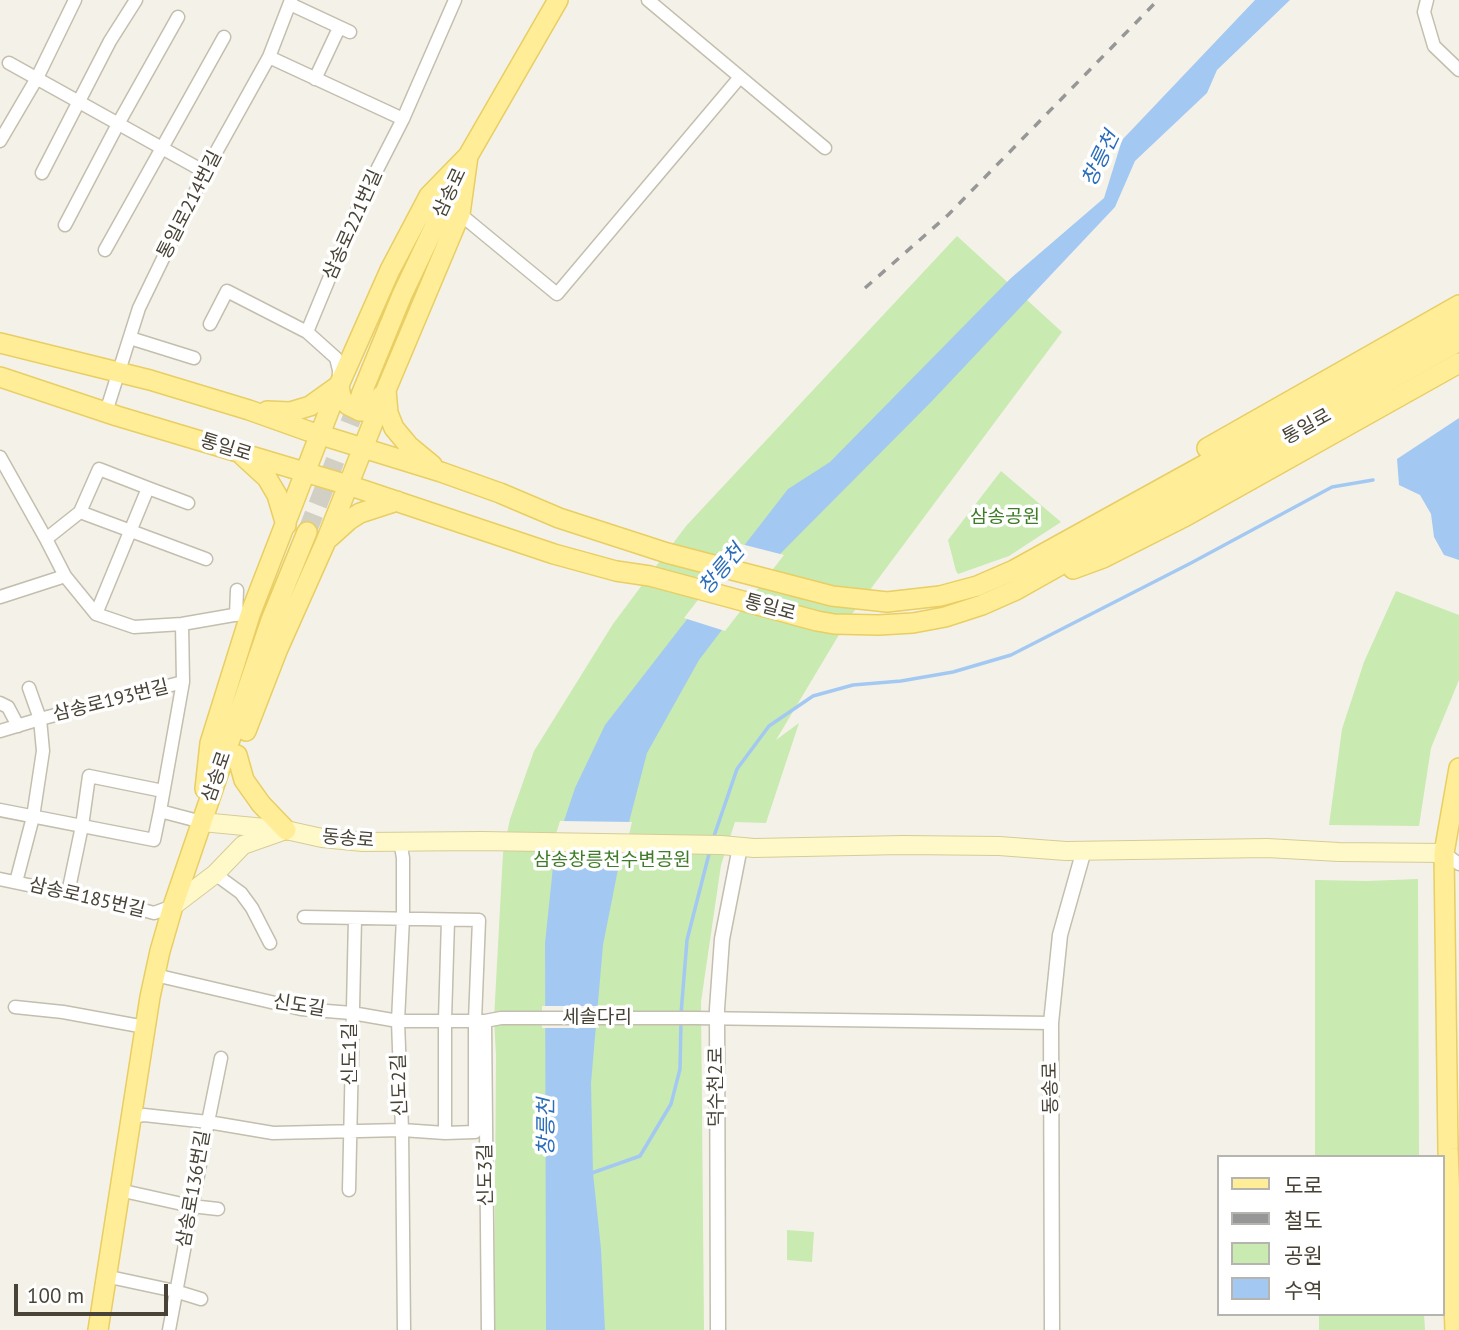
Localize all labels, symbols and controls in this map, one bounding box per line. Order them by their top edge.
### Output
water label: 창릉천 [1077,127,1125,191]
street label: 통일로214번길 [153,147,227,263]
street label: 삼송로 [429,164,471,222]
street label: 삼송로221번길 [318,166,388,284]
street label: 통일로 [1279,404,1335,450]
street label: 통일로 [198,429,254,467]
park label: 삼송공원 [970,507,1040,529]
water label: 창릉천 [694,540,750,600]
street label: 통일로 [742,590,798,626]
street label: 삼송로193번길 [51,676,171,726]
street label: 삼송로 [198,748,236,806]
street label: 동송로 [321,825,375,853]
park label: 삼송창릉천수변공원 [533,850,691,872]
street label: 삼송로185번길 [27,874,147,922]
street label: 신도길 [271,991,327,1021]
street label: 세솔다리 [562,1007,632,1029]
street label: 신도1길 [340,1023,362,1085]
street label: 덕수천2로 [706,1047,728,1127]
street label: 신도2길 [388,1053,412,1117]
street label: 동송로 [1039,1062,1063,1114]
water label: 창릉천 [534,1098,560,1156]
street label: 삼송로136번길 [172,1129,216,1249]
street label: 신도3길 [474,1143,498,1207]
legend [1218,1155,1445,1316]
text: 도로 [1284,1172,1323,1199]
text: 철도 [1284,1207,1323,1234]
text: 공원 [1284,1242,1323,1269]
scale bar [18,1270,172,1314]
text: 수역 [1284,1277,1323,1304]
text: 100 m [27,1282,84,1309]

